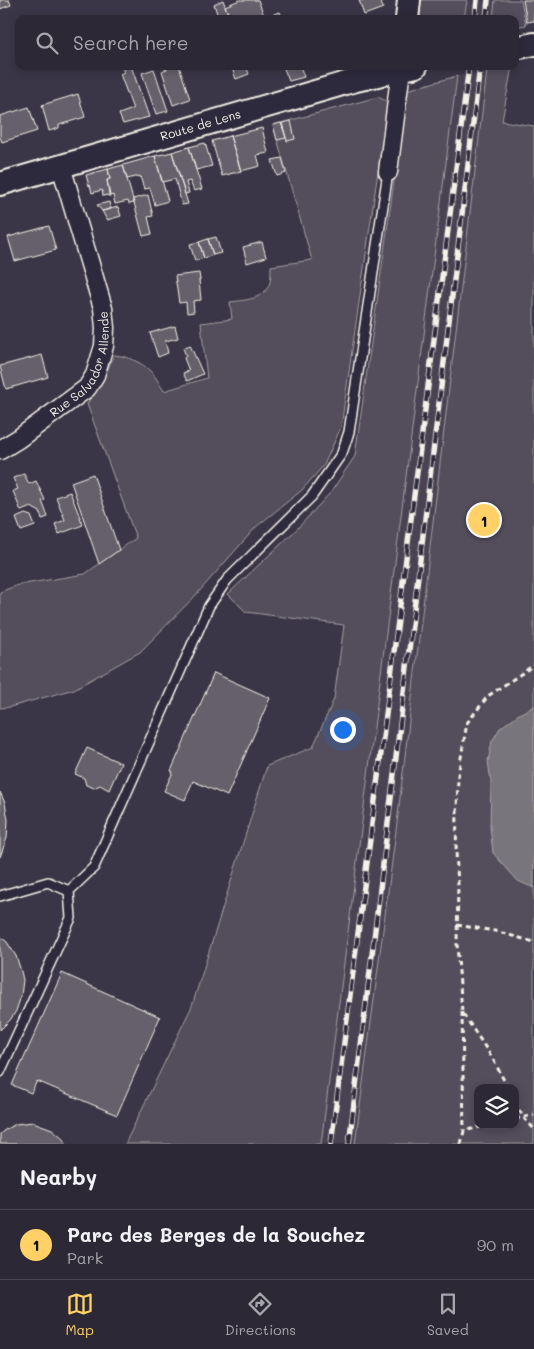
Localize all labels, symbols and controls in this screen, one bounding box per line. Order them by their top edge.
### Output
search box [15,15,519,70]
icon: search [33,29,61,57]
text: Search here [73,30,189,55]
street label: Route de Lens [158,105,243,144]
street label: Rue Salvador Allende [46,311,112,420]
pin: 1 [468,501,500,539]
your location [330,717,356,743]
map controls [474,1084,519,1129]
button: layers [474,1084,519,1129]
text: Nearby [20,1163,97,1190]
text: Parc des Berges de la Souchez [67,1222,365,1247]
text: 1 [32,1234,40,1255]
text: 90 m [477,1234,514,1255]
text: Park [67,1247,103,1268]
tab: Map [65,1290,94,1339]
tab: Directions [225,1290,296,1339]
tab: Saved [427,1290,469,1339]

